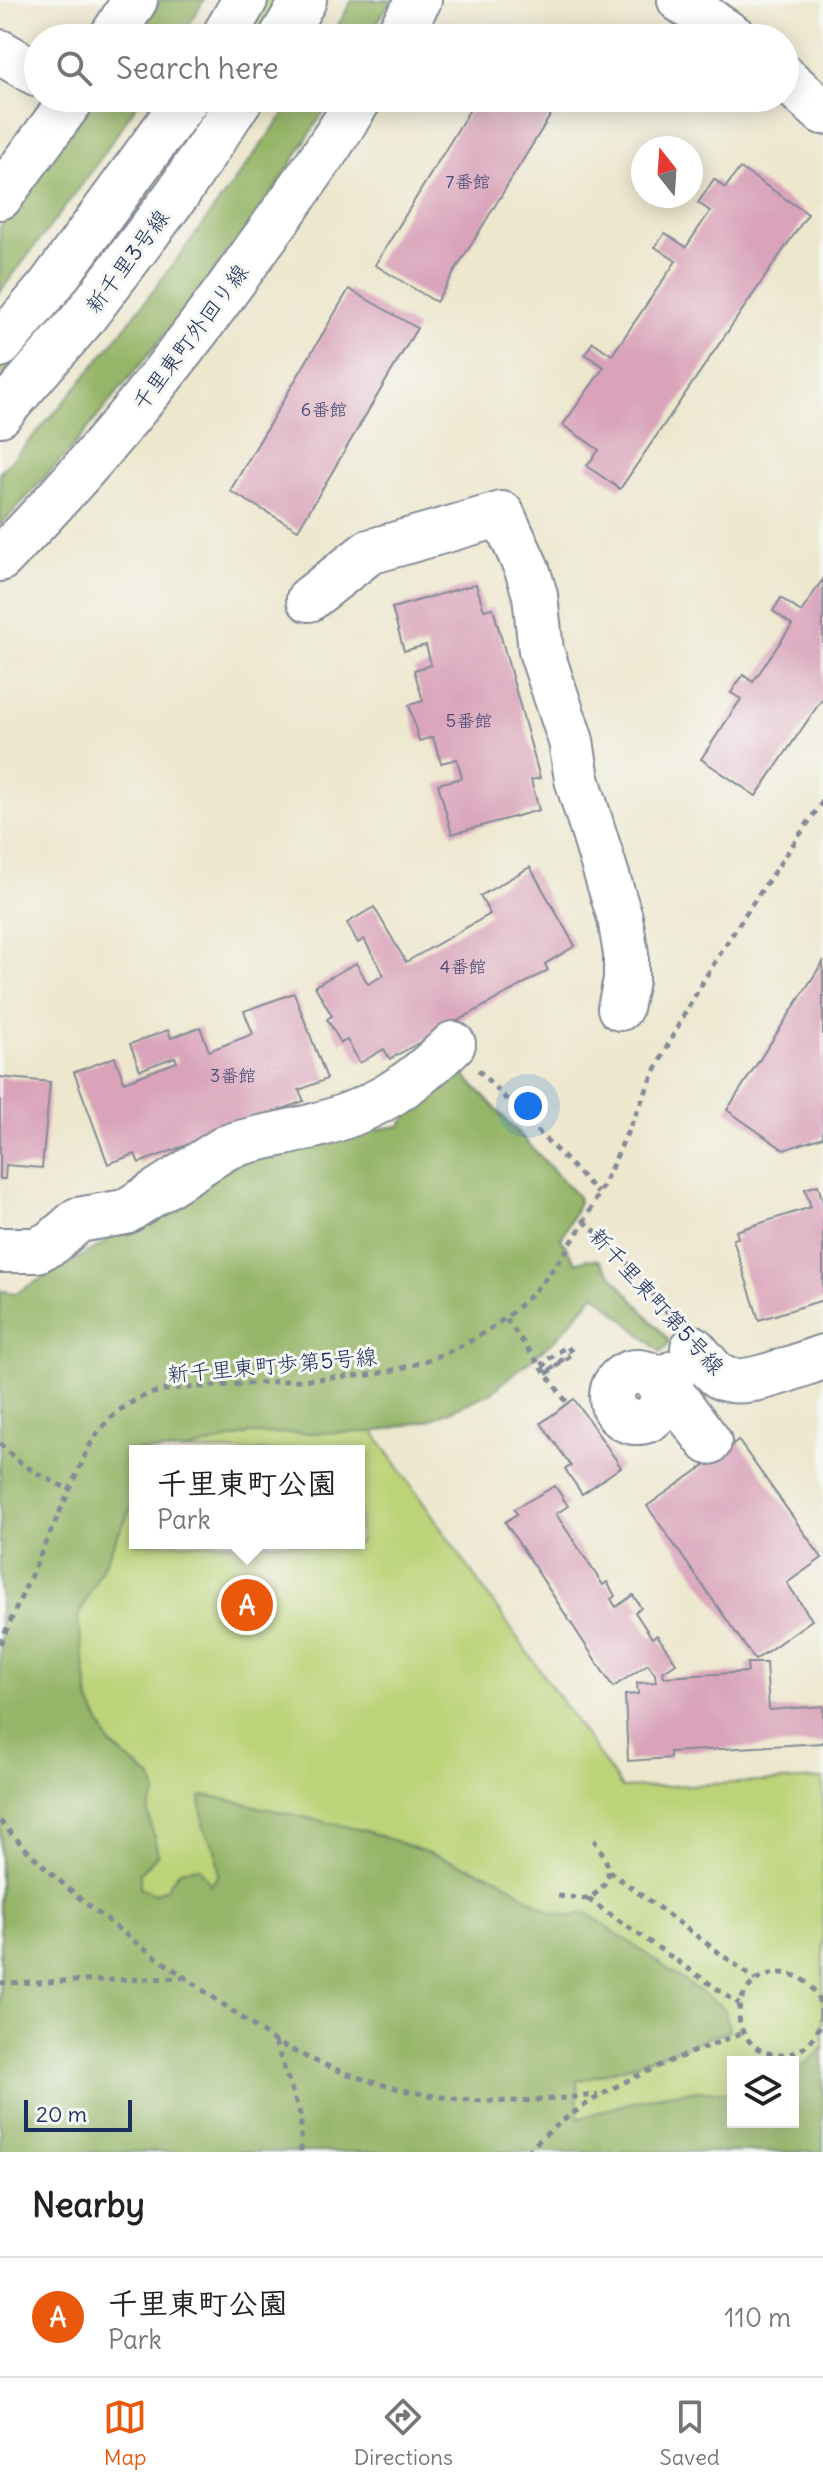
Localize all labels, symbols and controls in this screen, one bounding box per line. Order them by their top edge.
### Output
search box [24,24,799,112]
icon: search [52,46,96,90]
text: Search here [116,49,279,87]
north arrow [631,136,703,208]
house number: 7番館 [446,170,490,193]
street label: 新千里3号線 [79,204,175,318]
street label: 千里東町外回り線 [126,258,254,416]
house number: 6番館 [301,398,347,421]
house number: 5番館 [446,709,492,732]
house number: 4番館 [440,955,486,978]
house number: 3番館 [210,1064,256,1087]
your location [508,1086,548,1126]
street label: 新千里東町第5号線 [583,1222,731,1380]
street label: 新千里東町歩第5号線 [166,1342,378,1388]
popup [129,1445,365,1549]
text: 千里東町公園 [157,1464,337,1502]
text: Park [157,1503,211,1536]
pin: A [221,1575,273,1635]
map controls [727,2056,799,2128]
button: layers [727,2056,799,2128]
scale bar [24,2096,132,2132]
text: 20 m [36,2100,87,2128]
text: Nearby [32,2183,145,2226]
text: 千里東町公園 [108,2284,288,2322]
text: A [50,2301,66,2334]
text: 110 m [724,2301,791,2334]
text: Park [108,2323,162,2356]
tab: Map [103,2395,147,2471]
tab: Directions [354,2395,453,2471]
tab: Saved [659,2395,720,2471]

